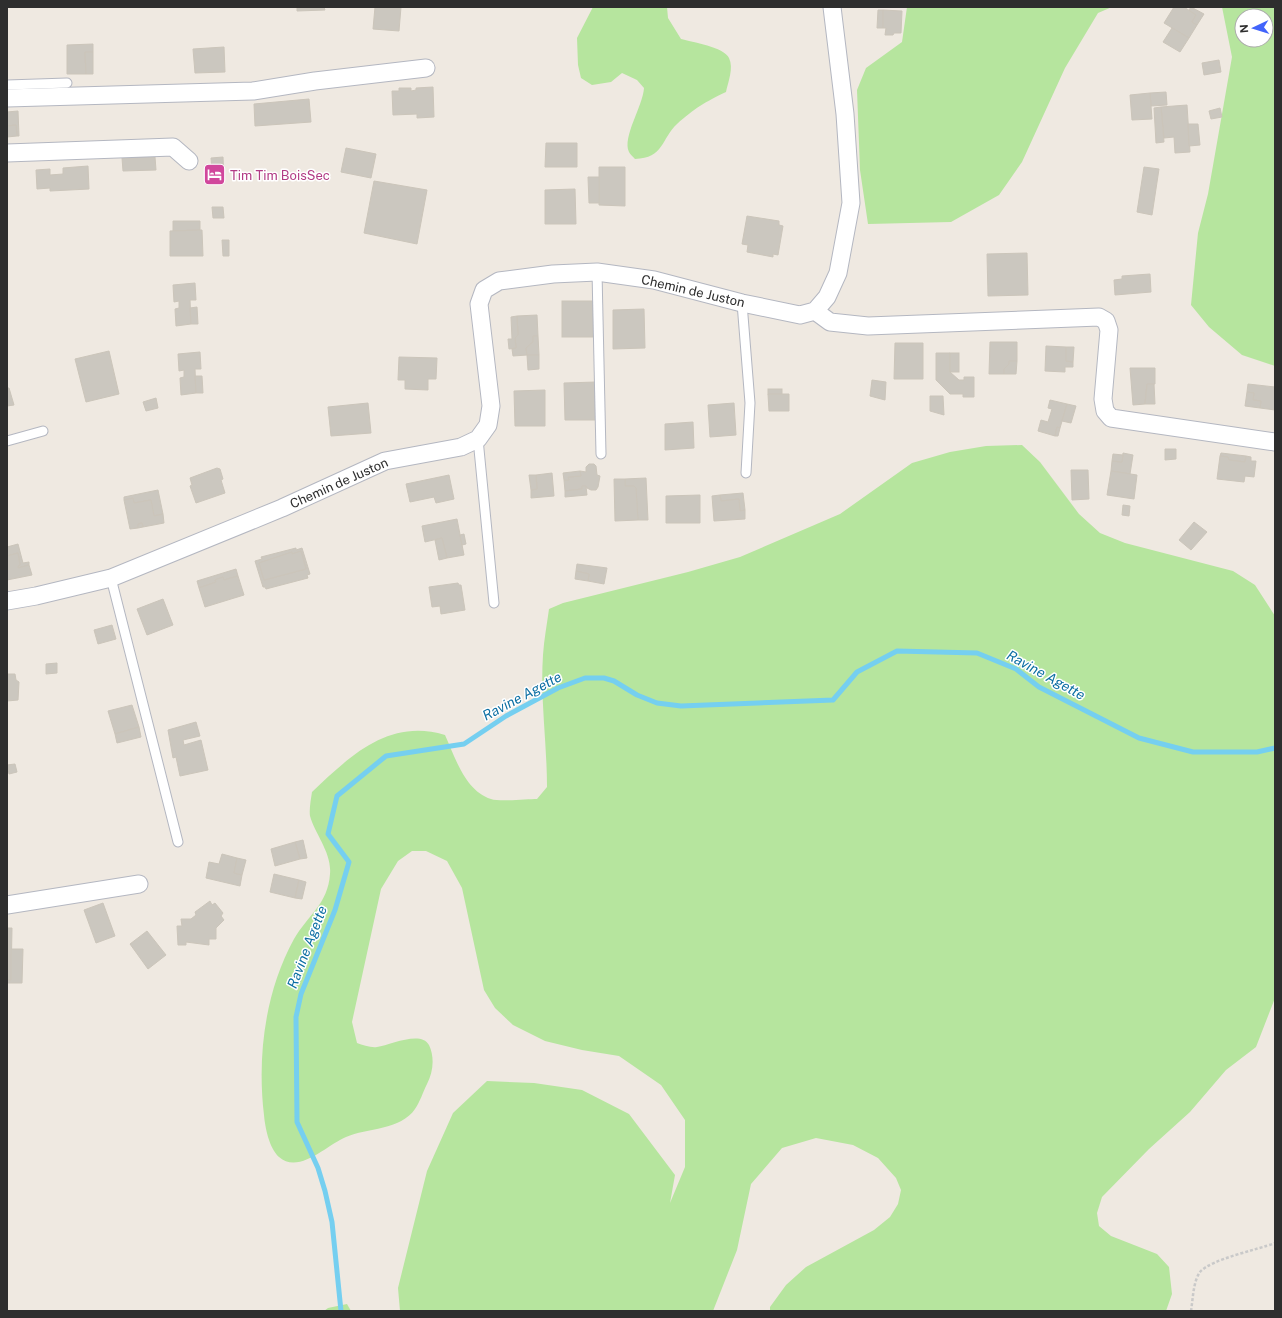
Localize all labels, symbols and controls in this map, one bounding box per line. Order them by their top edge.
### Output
north arrow [1234,8,1274,48]
text: N [1238,24,1250,33]
hotel icon: Tim Tim BoisSec [202,162,228,188]
place label: Tim Tim BoisSec [230,168,330,183]
street label: Chemin de Juston [640,272,746,310]
street label: Chemin de Juston [288,455,390,511]
water label: Ravine Agette [1004,647,1088,703]
water label: Ravine Agette [480,668,565,724]
water label: Ravine Agette [284,903,330,991]

